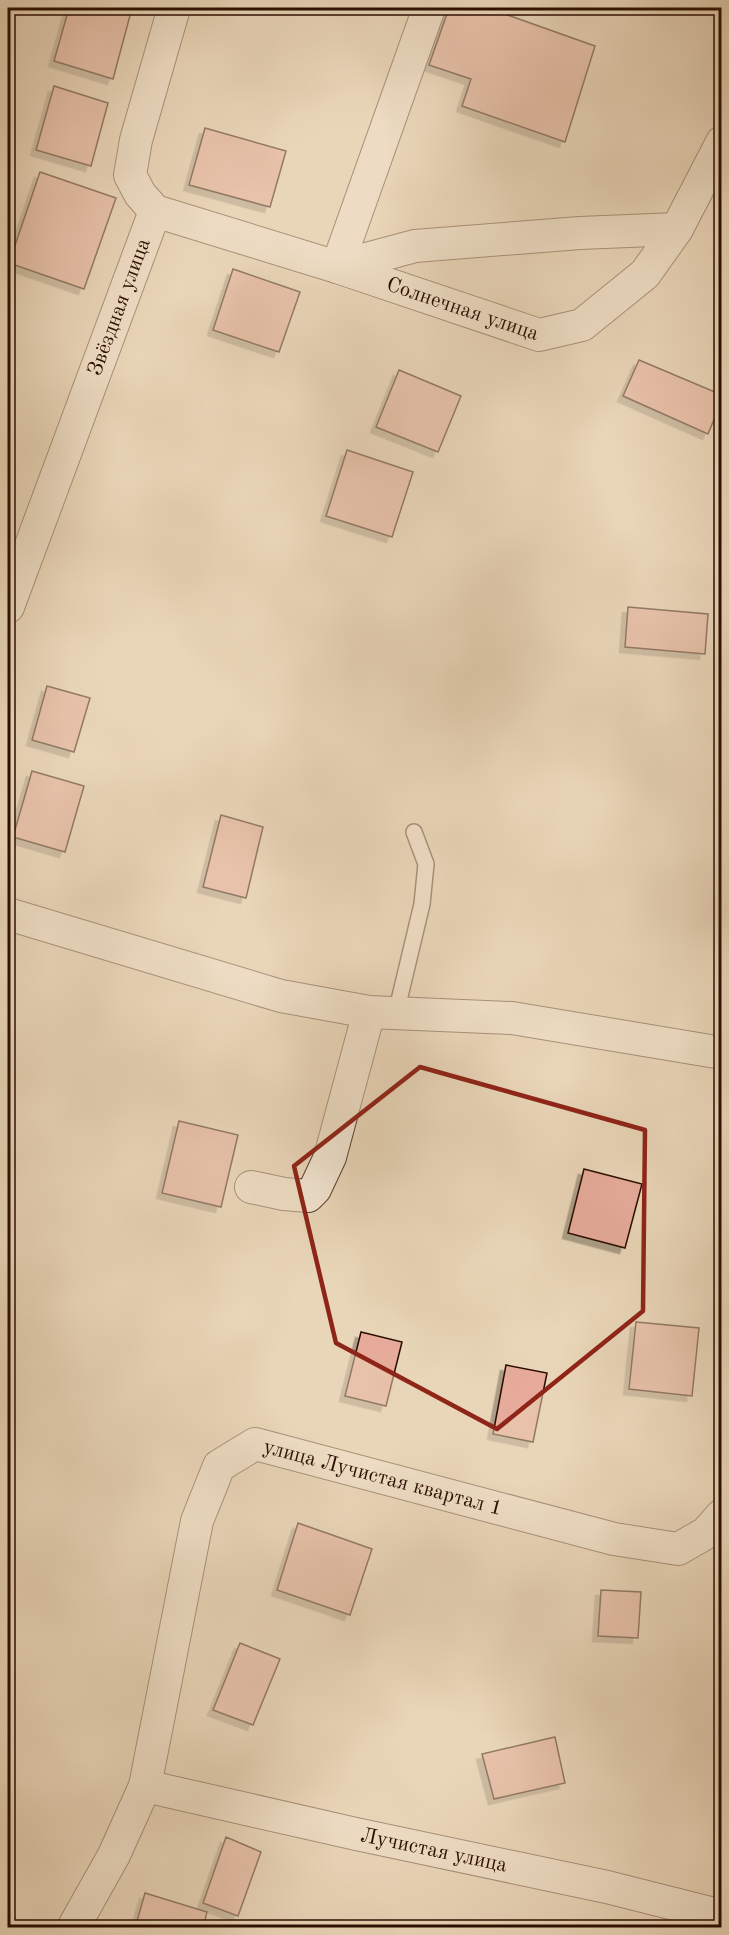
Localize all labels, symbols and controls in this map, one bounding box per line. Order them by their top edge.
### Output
street label: Звёздная улица [84,235,154,379]
street label: Солнечная улица [384,274,541,345]
street label: улица Лучистая квартал 1 [261,1436,504,1519]
street label: Лучистая улица [359,1825,509,1876]

